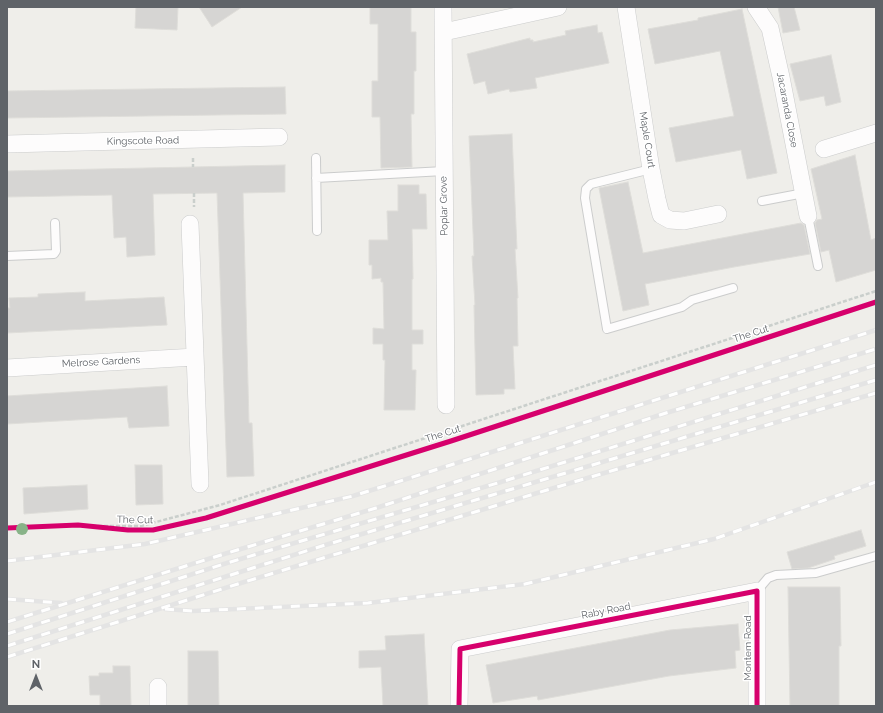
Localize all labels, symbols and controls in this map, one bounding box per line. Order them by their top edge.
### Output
street label: Jacaranda Close [774,71,800,149]
street label: Maple Court [637,111,657,169]
street label: Kingscote Road [107,134,179,148]
street label: Poplar Grove [437,176,451,236]
street label: The Cut [732,323,770,345]
street label: Melrose Gardens [61,354,141,370]
street label: The Cut [424,423,462,445]
street label: The Cut [117,514,153,526]
street label: Raby Road [580,600,632,622]
street label: Montem Road [742,615,754,681]
north arrow [16,657,56,697]
text: N [32,658,40,671]

